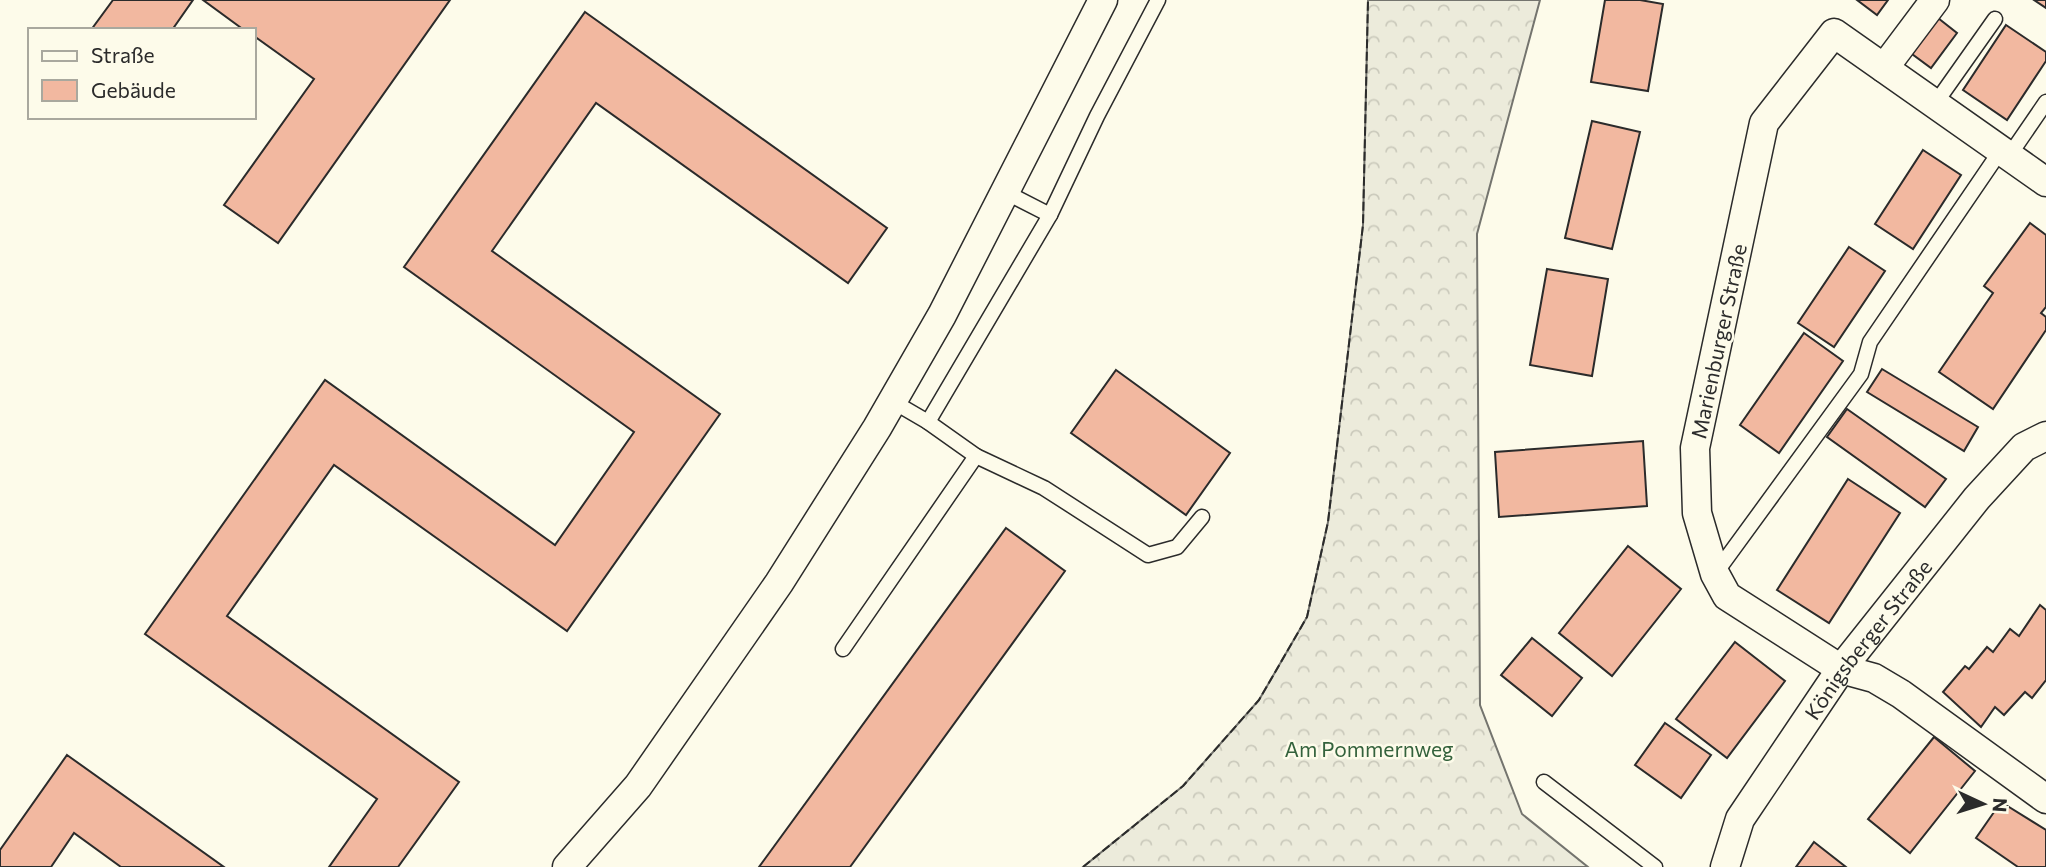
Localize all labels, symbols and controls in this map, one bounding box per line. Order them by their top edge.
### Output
legend [28,28,256,119]
text: Straße [91,42,155,67]
text: Gebäude [91,77,176,102]
street label: Marienburger Straße [1685,241,1751,441]
street label: Königsberger Straße [1799,554,1936,724]
park label: Am Pommernweg [1285,736,1454,761]
north arrow [1948,769,2018,839]
text: N [1988,797,2012,813]

